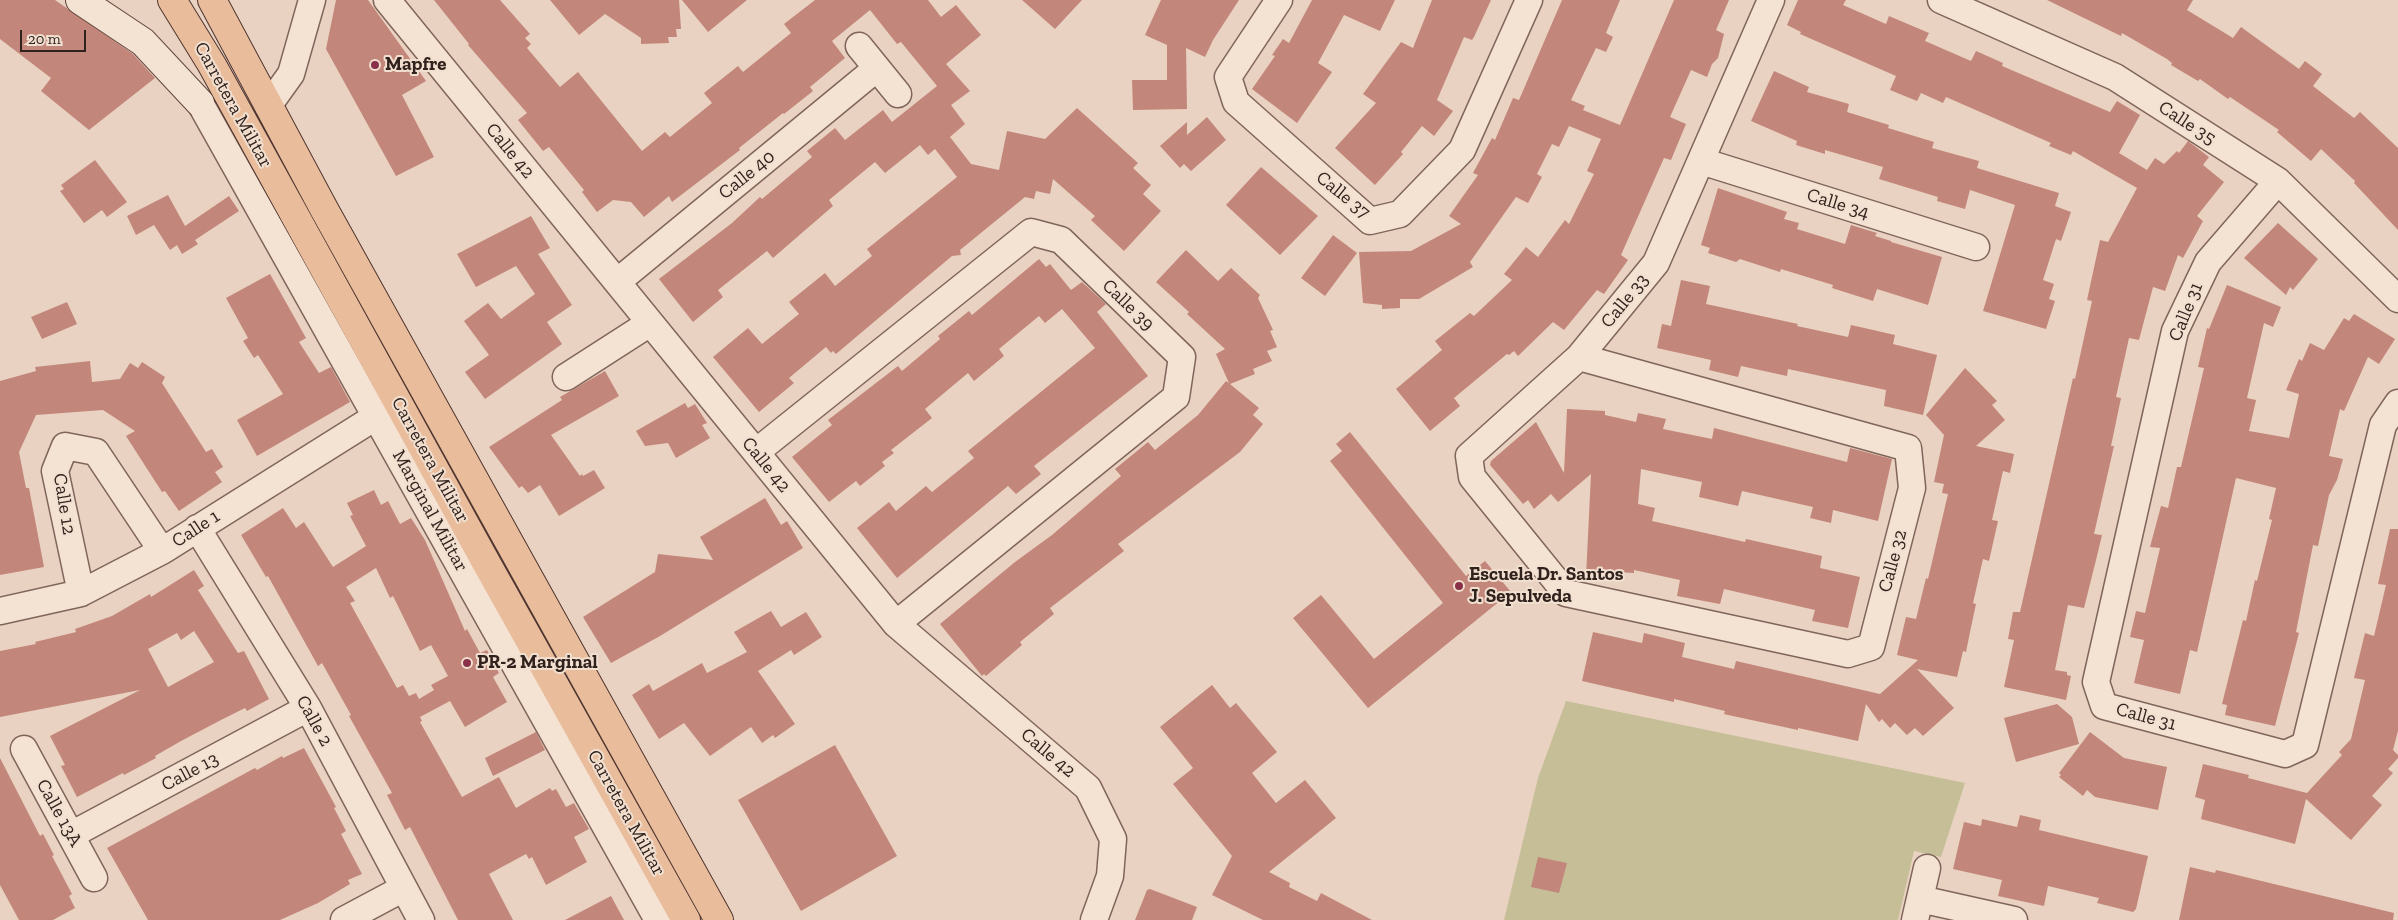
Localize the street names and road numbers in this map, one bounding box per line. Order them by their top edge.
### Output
street label: Carretera Militar [189,38,277,172]
street label: Calle 35 [2154,96,2220,150]
street label: Calle 42 [481,119,539,183]
street label: Calle 40 [714,145,780,205]
street label: Calle 37 [1311,166,1375,224]
street label: Calle 34 [1804,184,1872,224]
street label: Calle 33 [1596,269,1654,333]
street label: Calle 39 [1097,275,1159,335]
street label: Calle 31 [2164,279,2208,345]
street label: Carretera Militar [386,393,474,527]
street label: Calle 42 [737,433,795,497]
street label: Marginal Militar [387,446,473,576]
street label: Calle 12 [48,472,80,536]
street label: Calle 1 [168,505,224,553]
street label: Calle 32 [1874,527,1912,595]
street label: Calle 2 [291,692,337,750]
street label: Calle 31 [2113,698,2179,736]
street label: Calle 42 [1016,723,1080,783]
street label: Carretera Militar [582,746,670,880]
street label: Calle 13 [158,748,222,796]
street label: Calle 13A [31,775,87,851]

